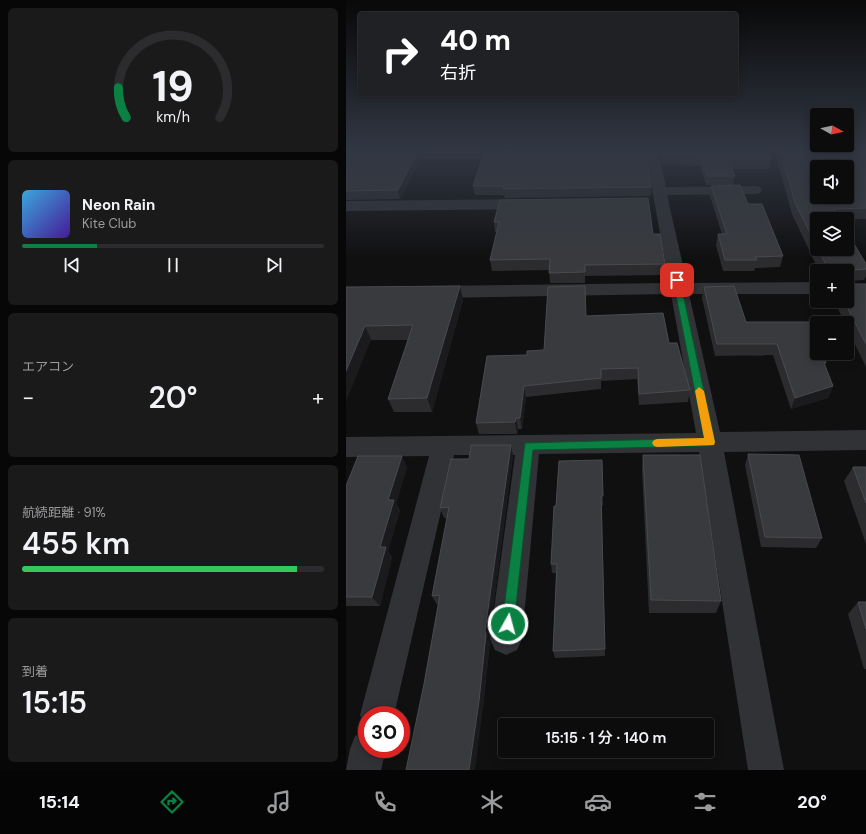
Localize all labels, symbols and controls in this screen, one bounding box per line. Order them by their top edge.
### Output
text: 40 m [440,22,511,59]
icon: right [374,28,426,80]
text: 19 [152,60,194,114]
text: 右折 [440,61,476,85]
text: km/h [156,108,190,126]
north arrow [810,108,854,152]
map controls [810,108,854,360]
button: sound [810,160,854,204]
text: Neon Rain [82,195,155,215]
button: layers [810,212,854,256]
text: Kite Club [82,215,136,232]
icon: previous [61,254,83,276]
icon: pause [162,254,184,276]
icon: next [263,254,285,276]
pin [660,263,694,297]
button: + [810,264,854,308]
icon: arrive [666,269,688,291]
button: − [810,316,854,360]
text: エアコン [22,358,74,375]
text: 20° [149,378,197,417]
text: − [22,383,34,412]
text: + [312,383,324,412]
text: 航続距離 · 91% [22,504,106,521]
text: 455 km [22,524,130,563]
position arrow [487,603,529,645]
text: 到着 [22,663,48,680]
text: 15:15 [22,683,87,722]
speed limit sign: 30 [358,706,410,758]
text: 15:15 · 1 分 · 140 m [546,728,666,748]
icon: directions [158,788,186,816]
icon: music [265,788,293,816]
icon: phone [371,788,399,816]
icon: climate [478,788,506,816]
icon: car [584,788,612,816]
icon: filters [691,788,719,816]
text: 15:14 [39,790,80,814]
text: 20° [797,790,827,814]

